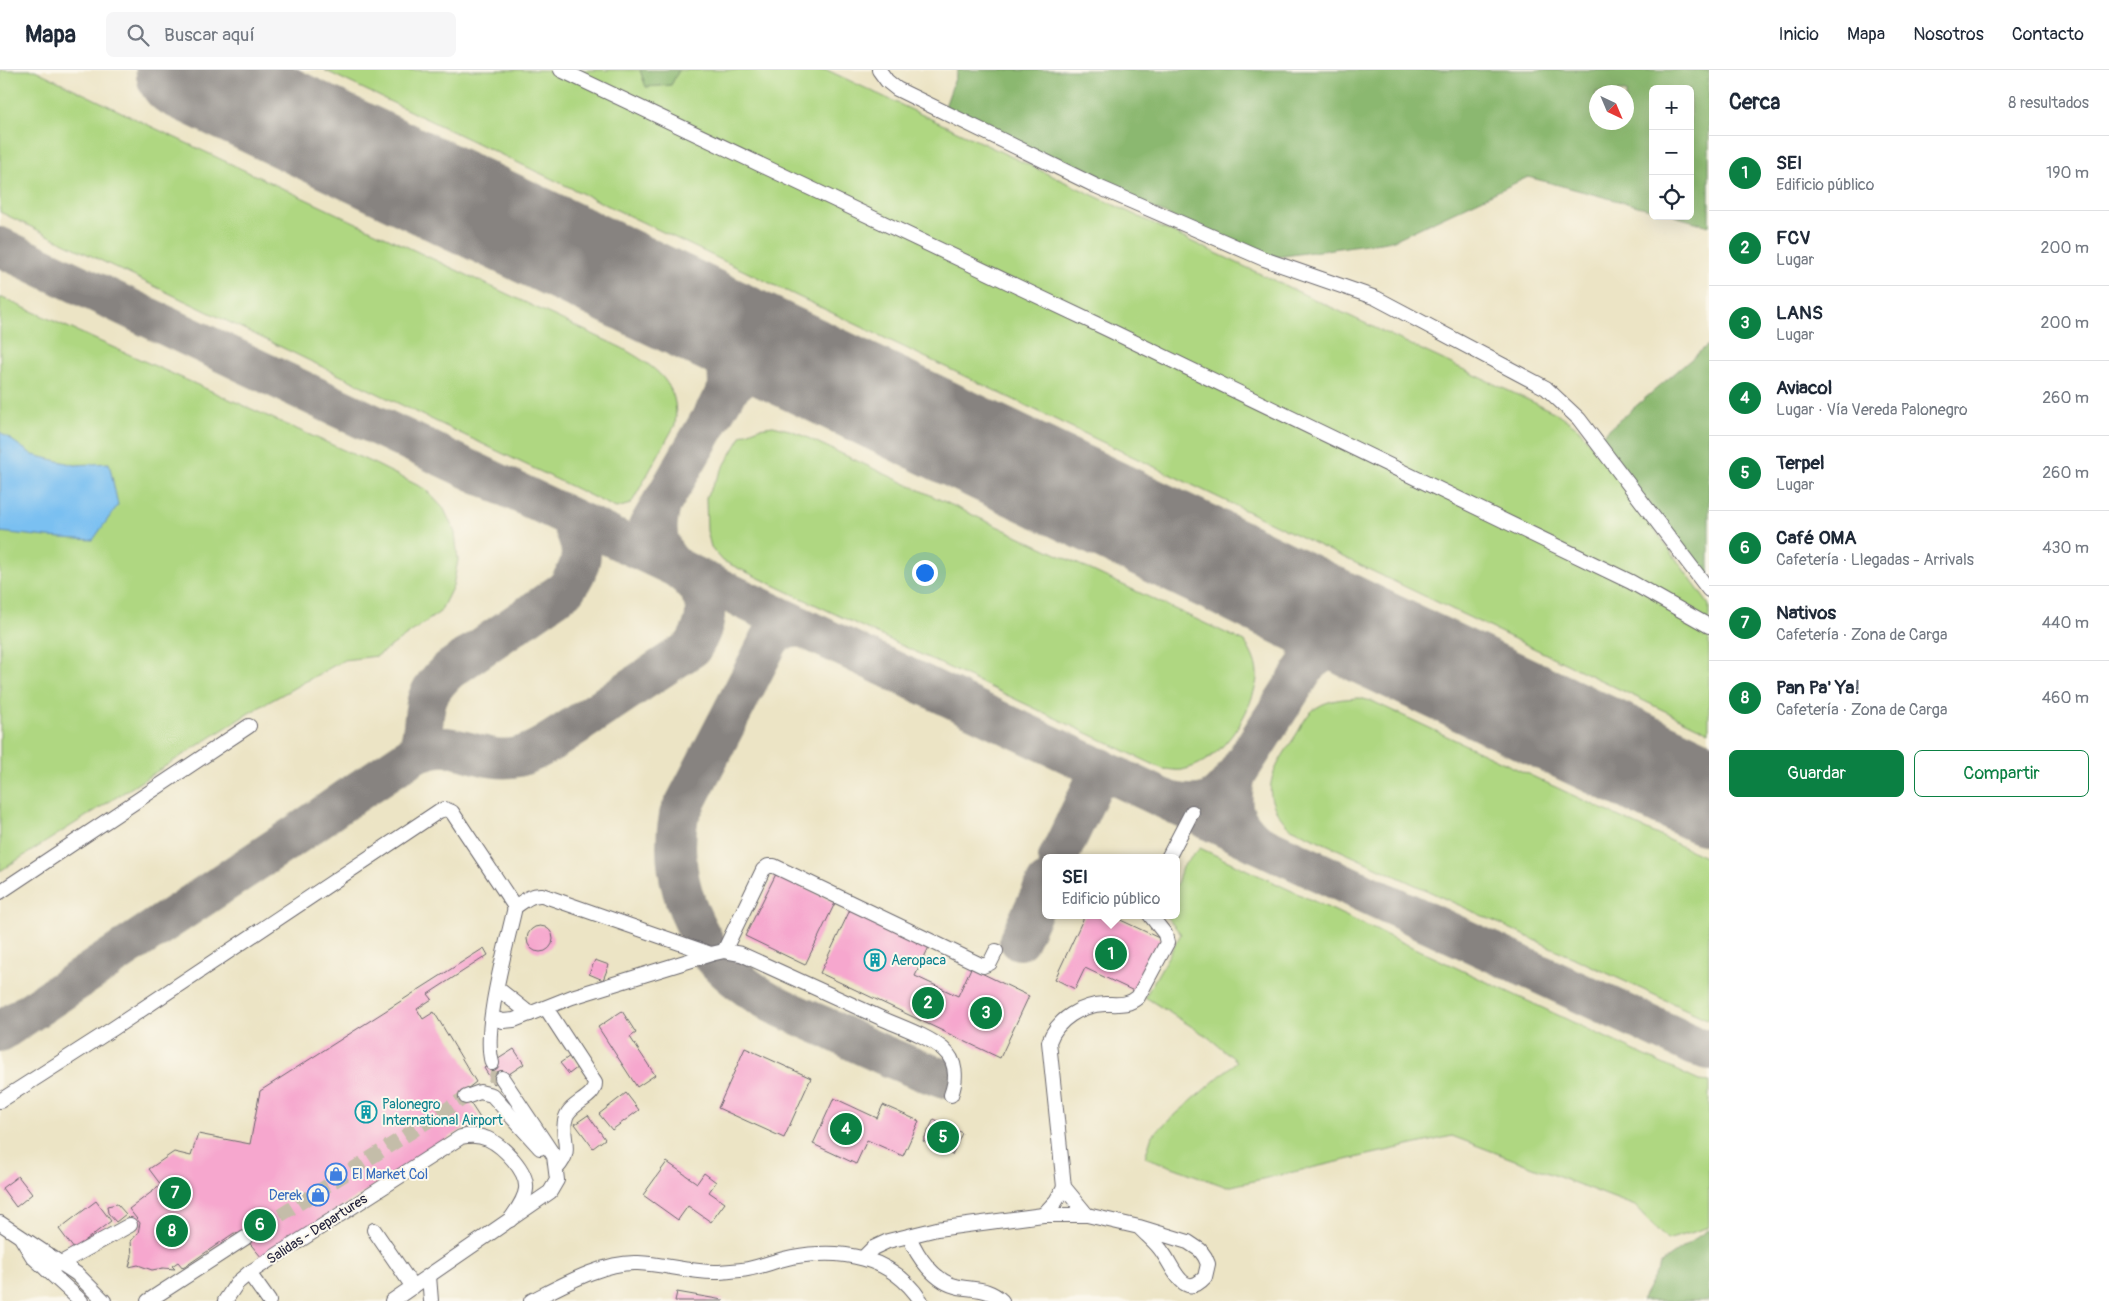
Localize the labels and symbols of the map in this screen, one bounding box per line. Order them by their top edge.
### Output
north arrow [1589,85,1634,130]
your location [912,560,938,586]
pin: 1 [1095,935,1127,973]
building icon: Aeropaca [863,948,887,972]
place label: Aeropaca [891,952,946,969]
pin: 2 [912,984,944,1022]
pin: 3 [970,994,1002,1032]
place label: Palonegro International Airport [382,1096,503,1129]
building icon: Palonegro International Airport [354,1100,378,1124]
pin: 4 [830,1110,862,1148]
pin: 5 [927,1118,959,1156]
shop icon: El Market Col [324,1162,348,1186]
place label: El Market Col [352,1166,428,1183]
pin: 7 [159,1174,191,1212]
shop icon: Derek [306,1183,330,1207]
place label: Derek [269,1187,302,1204]
street label: Salidas - Departures [264,1190,371,1268]
pin: 6 [244,1206,276,1244]
pin: 8 [156,1212,188,1250]

